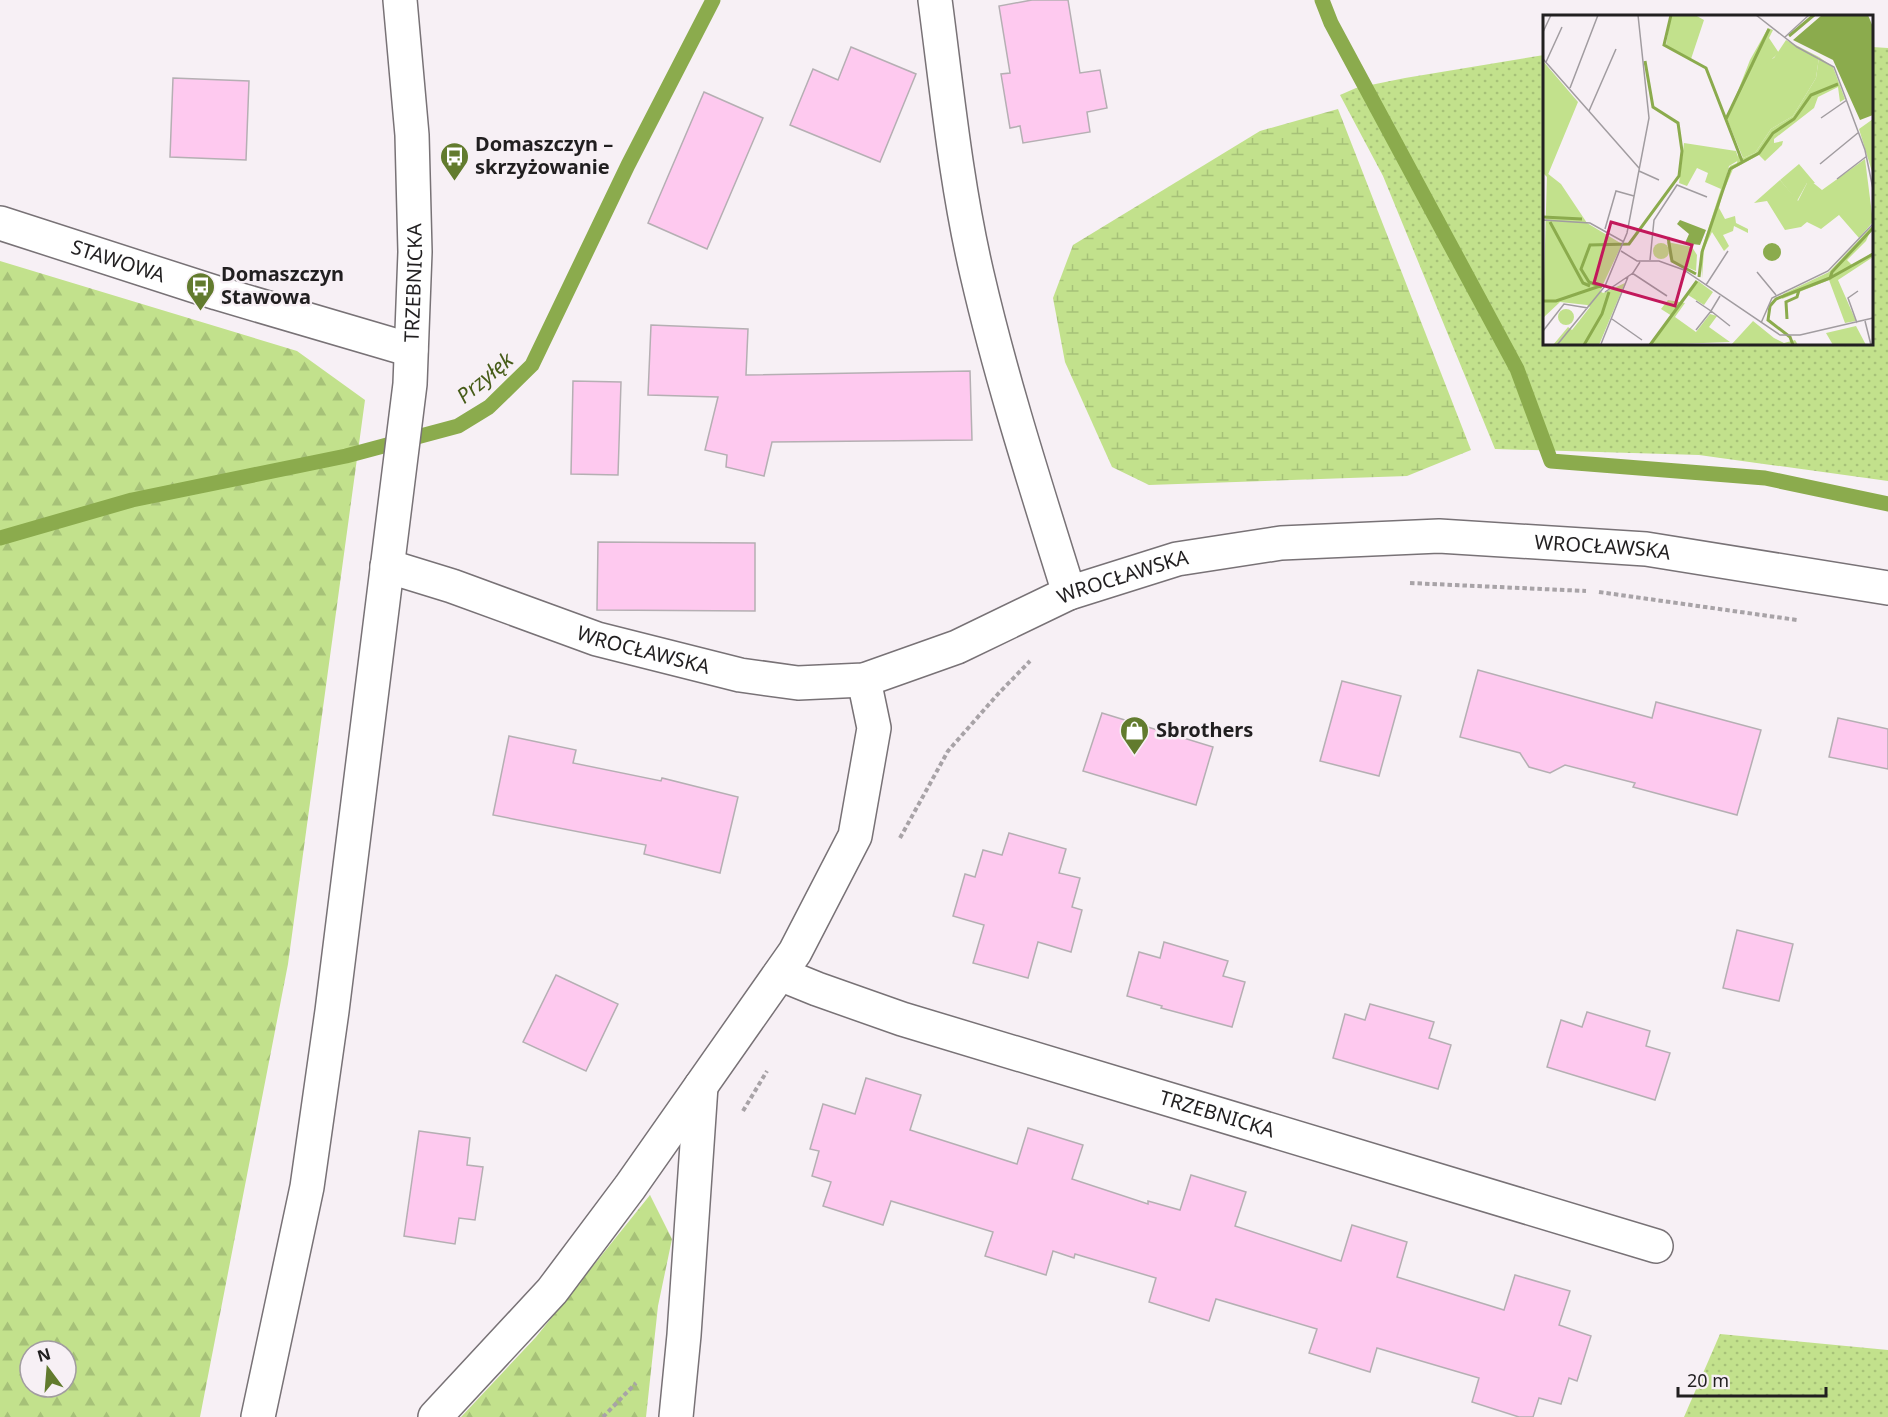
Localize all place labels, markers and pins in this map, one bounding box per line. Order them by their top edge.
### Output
place label: Domaszczyn – skrzyżowanie [475,130,613,180]
bus stop icon: Domaszczyn – skrzyżowanie [438,140,470,182]
place label: Domaszczyn Stawowa [221,260,344,310]
bus stop icon: Domaszczyn Stawowa [184,270,216,312]
shop icon: Sbrothers [1119,714,1151,756]
place label: Sbrothers [1156,716,1253,743]

